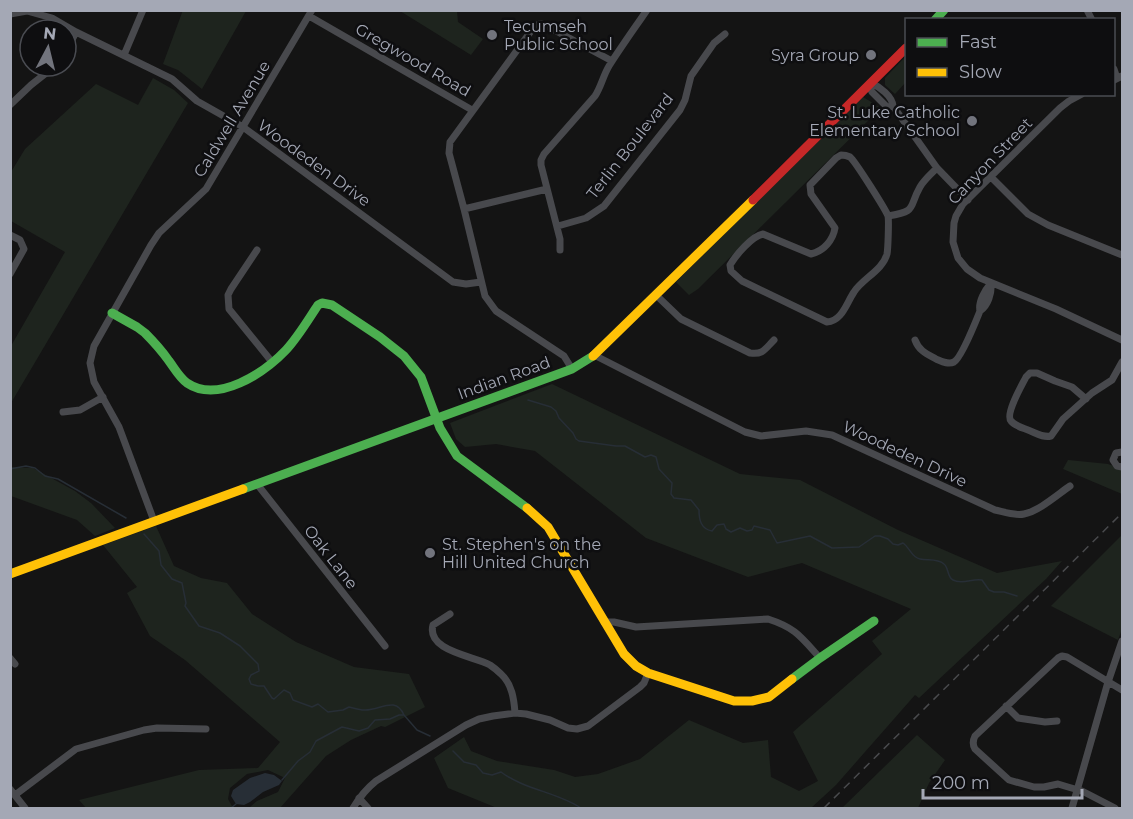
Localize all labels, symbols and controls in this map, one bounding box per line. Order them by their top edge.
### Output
place label: Tecumseh Public School [504,17,613,54]
north arrow [18,18,78,78]
legend [905,18,1115,96]
street label: Gregwood Road [352,19,474,101]
text: N [42,23,57,44]
marker: Tecumseh Public School [485,28,499,42]
text: Fast [959,31,997,53]
place label: Syra Group [771,46,859,65]
marker: Syra Group [864,48,878,62]
street label: Caldwell Avenue [190,57,274,181]
text: Slow [959,61,1002,83]
street label: Terlin Boulevard [583,89,677,203]
place label: St. Luke Catholic Elementary School [809,103,960,140]
street label: Canyon Street [944,113,1036,208]
marker: St. Luke Catholic Elementary School [965,114,979,128]
street label: Woodeden Drive [254,116,374,210]
street label: Indian Road [455,352,553,404]
street label: Woodeden Drive [840,417,970,491]
street label: Oak Lane [300,521,362,593]
place label: St. Stephen's on the Hill United Church [442,535,601,572]
marker: St. Stephen's on the Hill United Church [423,546,437,560]
scale bar [923,762,1082,800]
text: 200 m [932,772,990,794]

